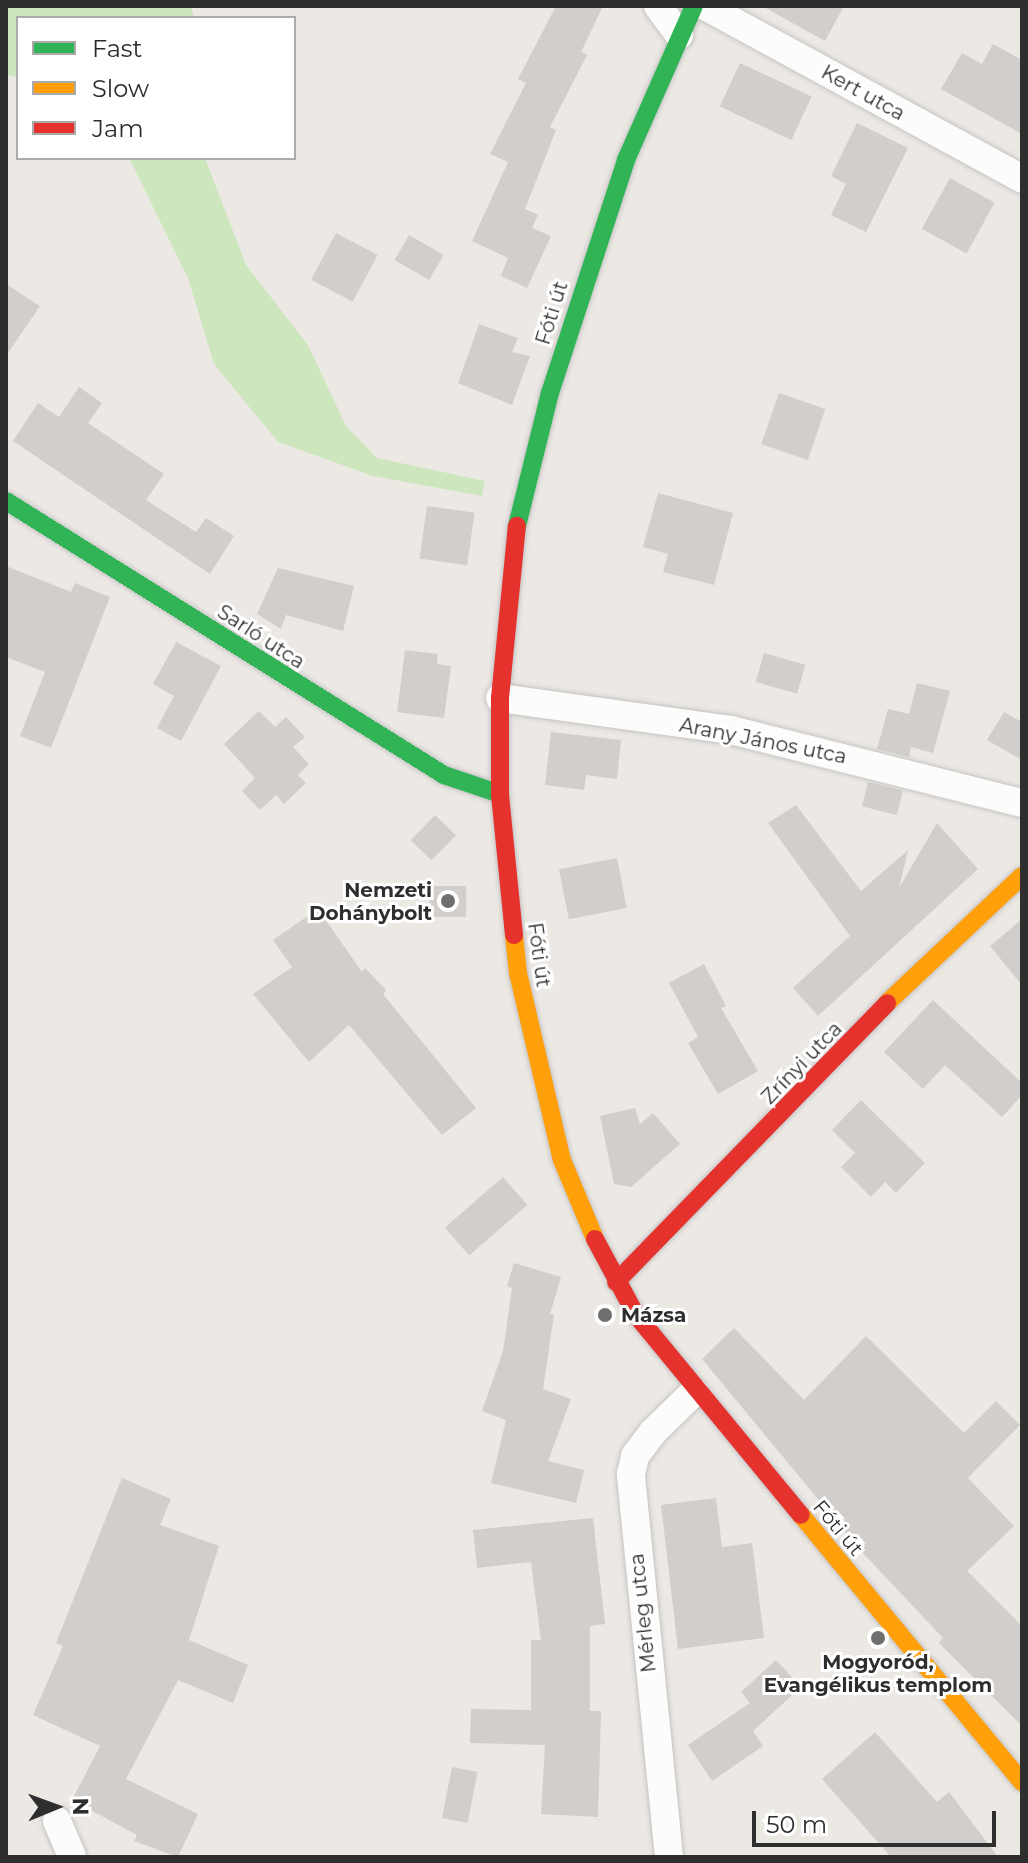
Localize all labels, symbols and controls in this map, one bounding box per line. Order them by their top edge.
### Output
legend [16,16,296,160]
text: Fast [92,34,142,63]
street label: Kert utca [817,60,909,126]
text: Slow [92,74,149,103]
text: Jam [92,114,144,143]
street label: Fóti út [531,278,573,348]
street label: Sarló utca [213,600,309,674]
street label: Arany János utca [677,713,849,769]
place label: Nemzeti Dohánybolt [309,878,432,925]
marker: Nemzeti Dohánybolt [439,892,457,910]
street label: Fóti út [523,921,555,989]
street label: Zrínyi utca [757,1017,847,1109]
place label: Mázsa [621,1303,686,1327]
marker: Mázsa [596,1306,614,1324]
street label: Fóti út [808,1495,868,1561]
street label: Mérleg utca [625,1552,661,1674]
marker: Mogyoród, Evangélikus templom [869,1629,887,1647]
place label: Mogyoród, Evangélikus templom [764,1650,992,1697]
north arrow [16,1767,96,1847]
scale bar [756,1795,1000,1845]
text: N [67,1797,94,1816]
text: 50 m [766,1810,827,1839]

